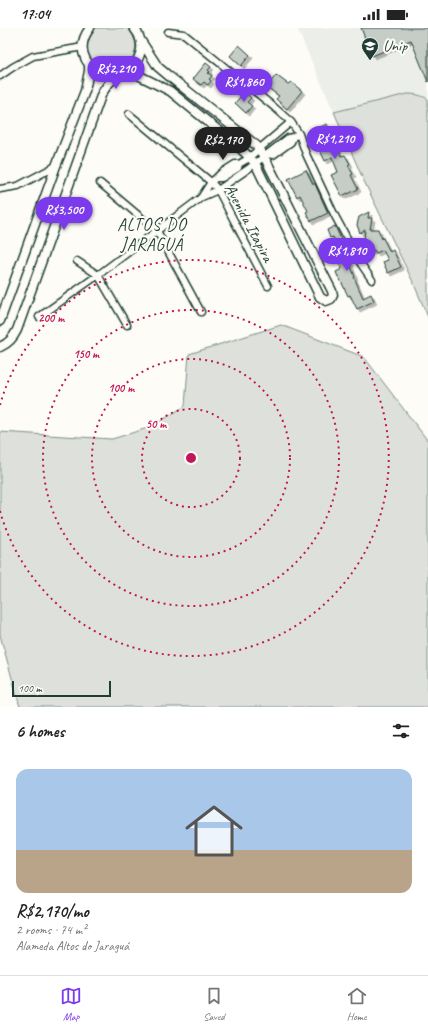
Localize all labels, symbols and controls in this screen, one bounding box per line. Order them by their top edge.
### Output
text: 17:04 [20,5,50,24]
school or university icon: Unip [360,36,380,61]
place label: Unip [383,36,408,56]
pin: R$2,210 [79,56,153,90]
text: R$2,210 [97,61,135,77]
pin: R$1,860 [207,69,281,103]
text: R$1,860 [224,74,264,90]
pin: R$1,210 [298,126,372,160]
pin: R$2,170 [186,127,260,161]
text: R$1,210 [316,131,354,147]
text: R$2,170 [204,132,242,148]
street label: Avenida Itapira [220,181,279,267]
pin: R$3,500 [27,197,101,231]
text: R$3,500 [45,202,83,218]
district label: ALTOS DO JARAGUÁ [117,214,188,255]
pin: R$1,810 [310,238,384,272]
text: R$1,810 [328,243,366,259]
text: 200 m [38,310,65,326]
text: 150 m [73,346,100,362]
text: 100 m [108,380,135,396]
text: 50 m [146,416,167,432]
centre of rings [184,451,198,465]
scale bar [12,679,111,698]
text: 100 m [18,681,42,695]
icon: filters [390,720,412,742]
text: 6 homes [16,721,64,742]
icon: home [178,795,250,867]
text: R$2,170/mo [16,901,89,922]
text: 2 rooms · 74 m² [16,922,86,938]
text: Alameda Altos do Jaraguá [16,938,129,954]
tab: Map [60,985,82,1023]
tab: Saved [203,985,225,1023]
tab: Home [346,985,368,1023]

